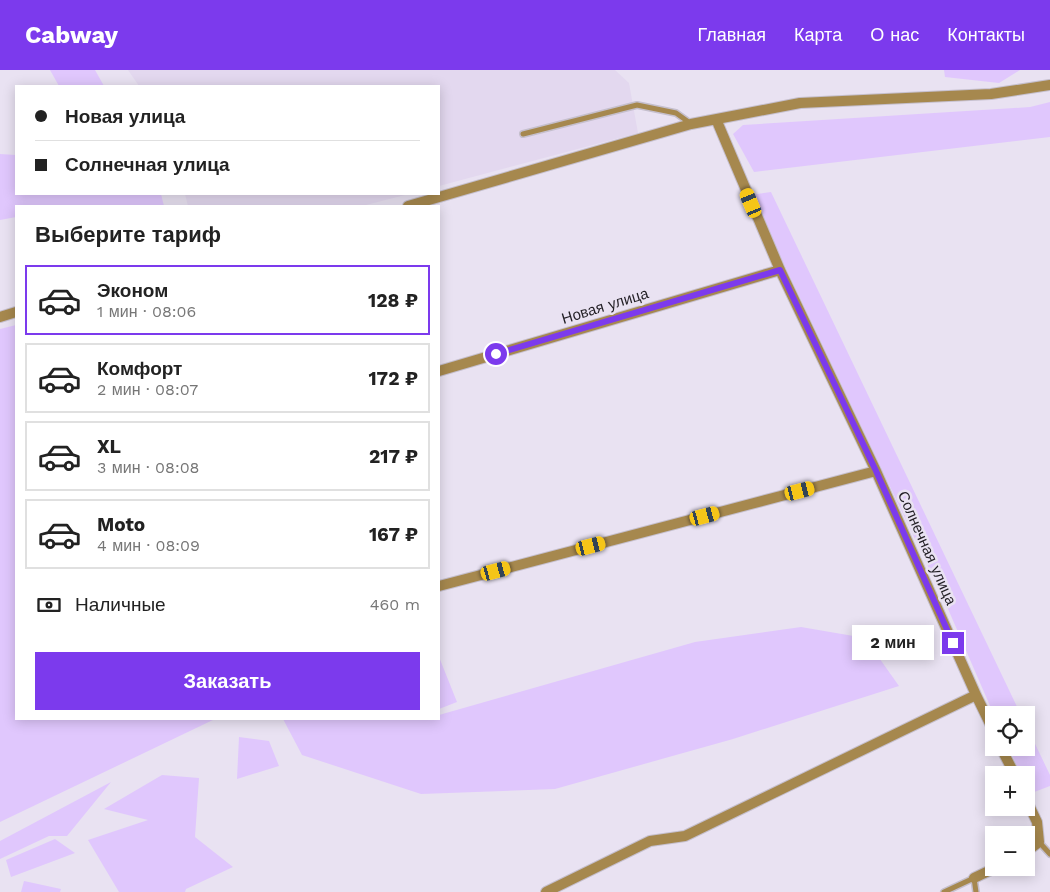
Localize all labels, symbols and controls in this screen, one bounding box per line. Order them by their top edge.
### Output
text: Cabway [25,21,118,49]
text: Главная [697,24,766,45]
text: Карта [794,24,842,45]
text: О нас [870,24,919,45]
text: Контакты [947,24,1025,45]
text: Новая улица [65,105,185,128]
text: Солнечная улица [65,153,230,176]
car [738,186,763,220]
text: Выберите тариф [35,222,221,247]
icon: car [37,278,82,323]
text: Эконом [97,279,168,302]
street label: Новая улица [559,284,651,328]
text: 128 ₽ [368,289,418,312]
text: 1 мин · 08:06 [97,302,196,321]
route start [485,343,507,365]
icon: car [37,356,82,401]
text: Комфорт [97,357,182,380]
text: 172 ₽ [368,367,418,390]
text: 2 мин · 08:07 [97,380,198,399]
icon: car [37,434,82,479]
text: XL [97,435,121,458]
text: 217 ₽ [369,445,418,468]
text: 3 мин · 08:08 [97,458,199,477]
car [783,480,816,502]
street label: Солнечная улица [894,488,960,608]
car [688,505,721,527]
icon: car [37,512,82,557]
text: Moto [97,513,145,536]
text: 167 ₽ [369,523,418,546]
car [574,535,607,557]
text: 4 мин · 08:09 [97,536,200,555]
car [479,560,512,582]
icon: cash [35,591,63,619]
text: Наличные [75,593,166,616]
text: 460 m [370,595,420,614]
callout: 2 мин [853,626,936,660]
route end [942,632,964,654]
text: 2 мин [870,633,916,652]
button: Заказать [35,652,420,710]
map controls [985,706,1035,876]
button: locate [985,706,1035,756]
button: + [985,766,1035,816]
button: − [985,826,1035,876]

